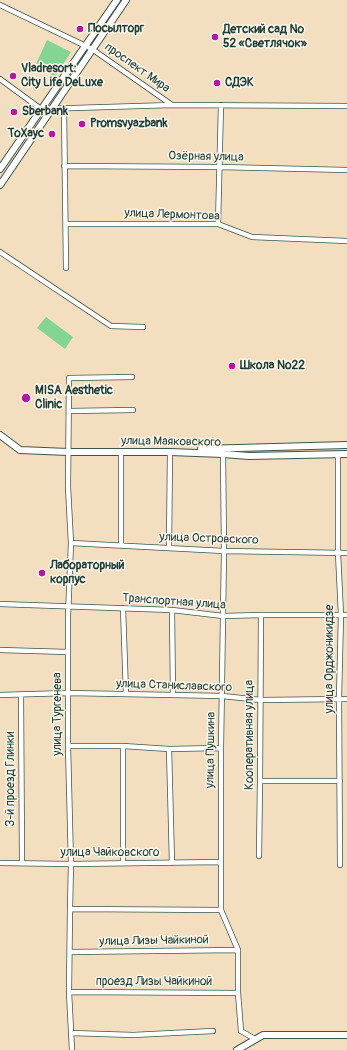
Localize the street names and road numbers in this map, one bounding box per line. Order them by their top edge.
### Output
street label: проспект Мира [102,40,172,96]
street label: Озёрная улица [168,149,244,165]
street label: улица Лермонтова [124,206,220,224]
street label: улица Маяковского [121,434,221,450]
street label: улица Островского [159,530,259,548]
street label: Транспортная улица [122,591,226,613]
street label: улица Орджоникидзе [323,605,337,713]
street label: улица Тургенева [51,672,65,756]
street label: улица Станиславского [116,677,232,695]
street label: Кооперативная улица [243,680,257,790]
street label: улица Пушкина [203,712,219,788]
street label: 3-й проезд Глинки [4,732,18,826]
street label: улица Чайковского [61,846,159,860]
street label: улица Лизы Чайкиной [99,933,209,949]
street label: проезд Лизы Чайкиной [96,975,212,989]

